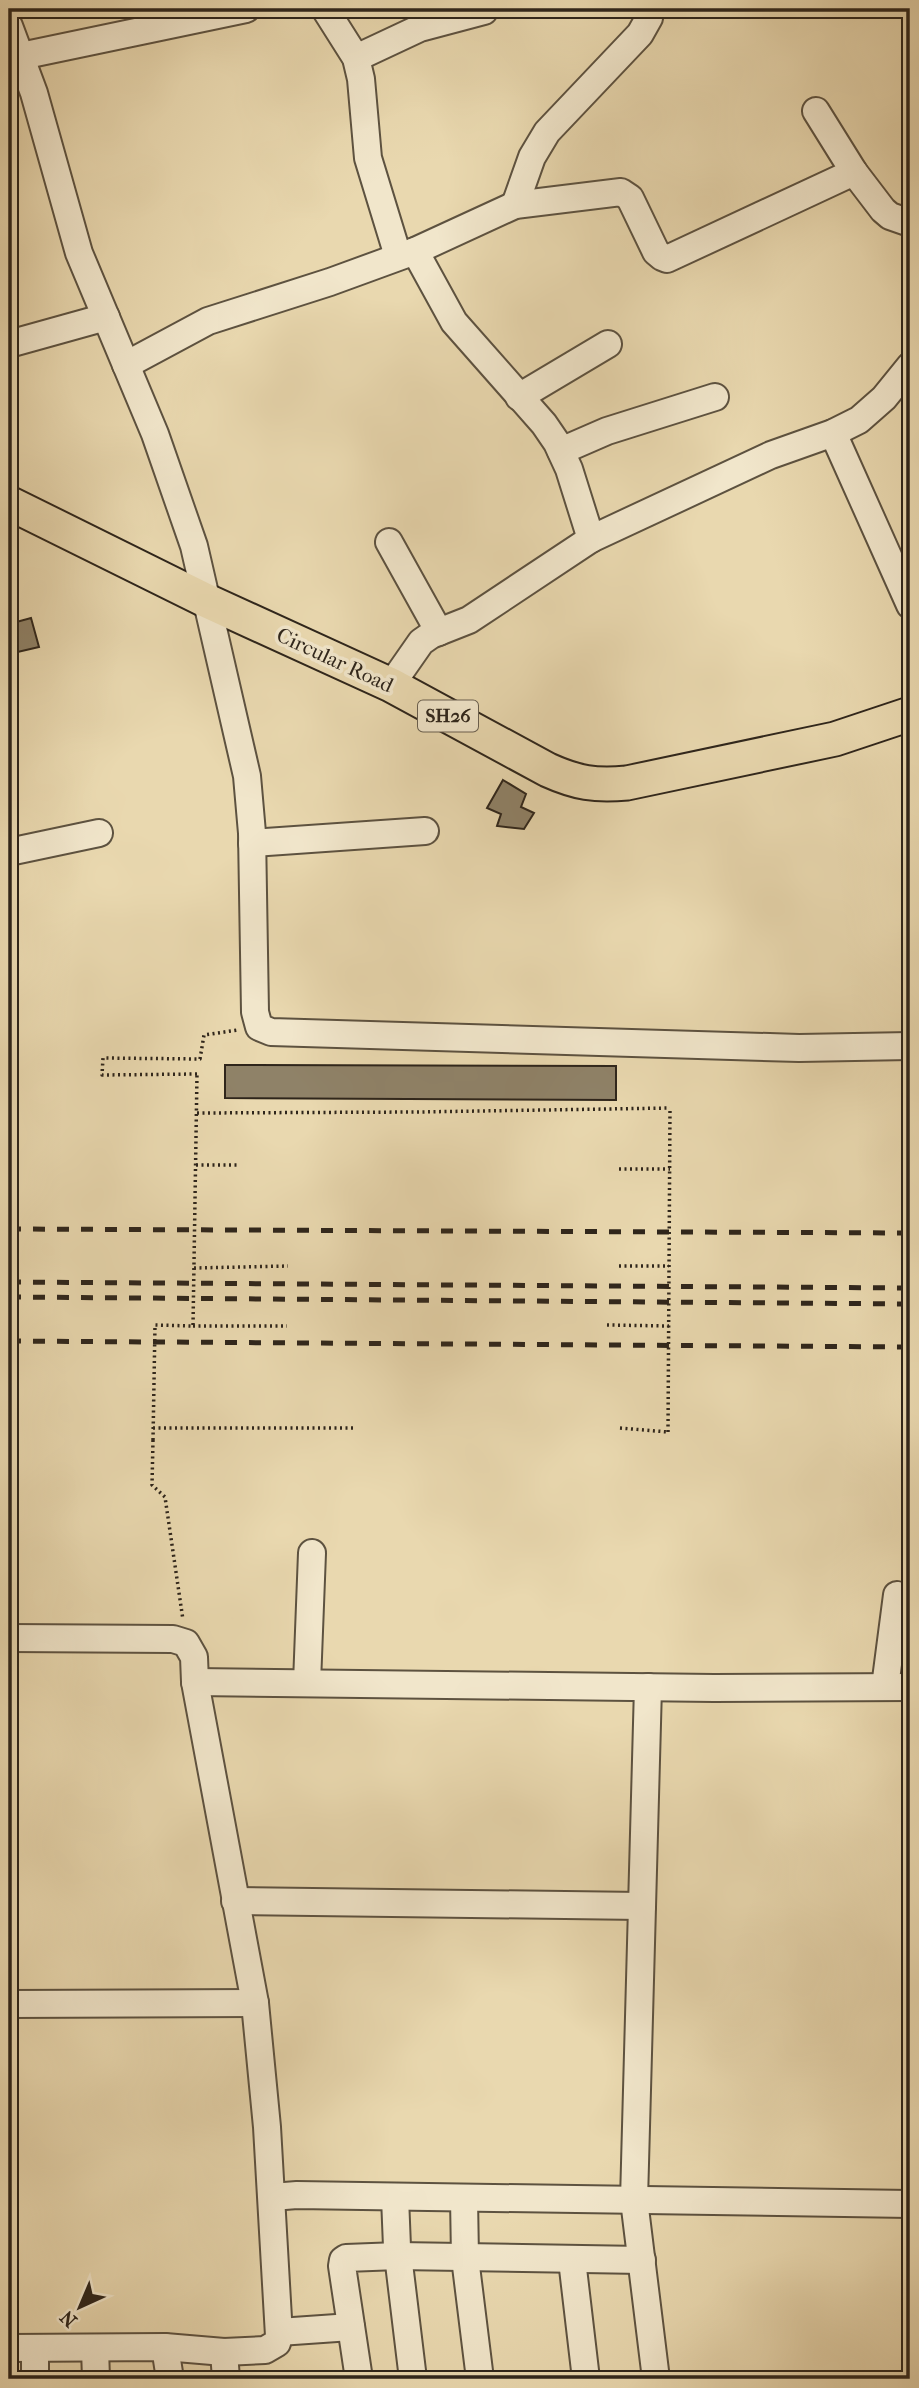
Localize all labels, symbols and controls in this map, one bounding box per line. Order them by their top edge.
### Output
street label: Circular Road [273,623,398,698]
road number: SH26 [418,701,478,732]
north arrow [46,2272,116,2342]
text: N [56,2305,82,2331]

